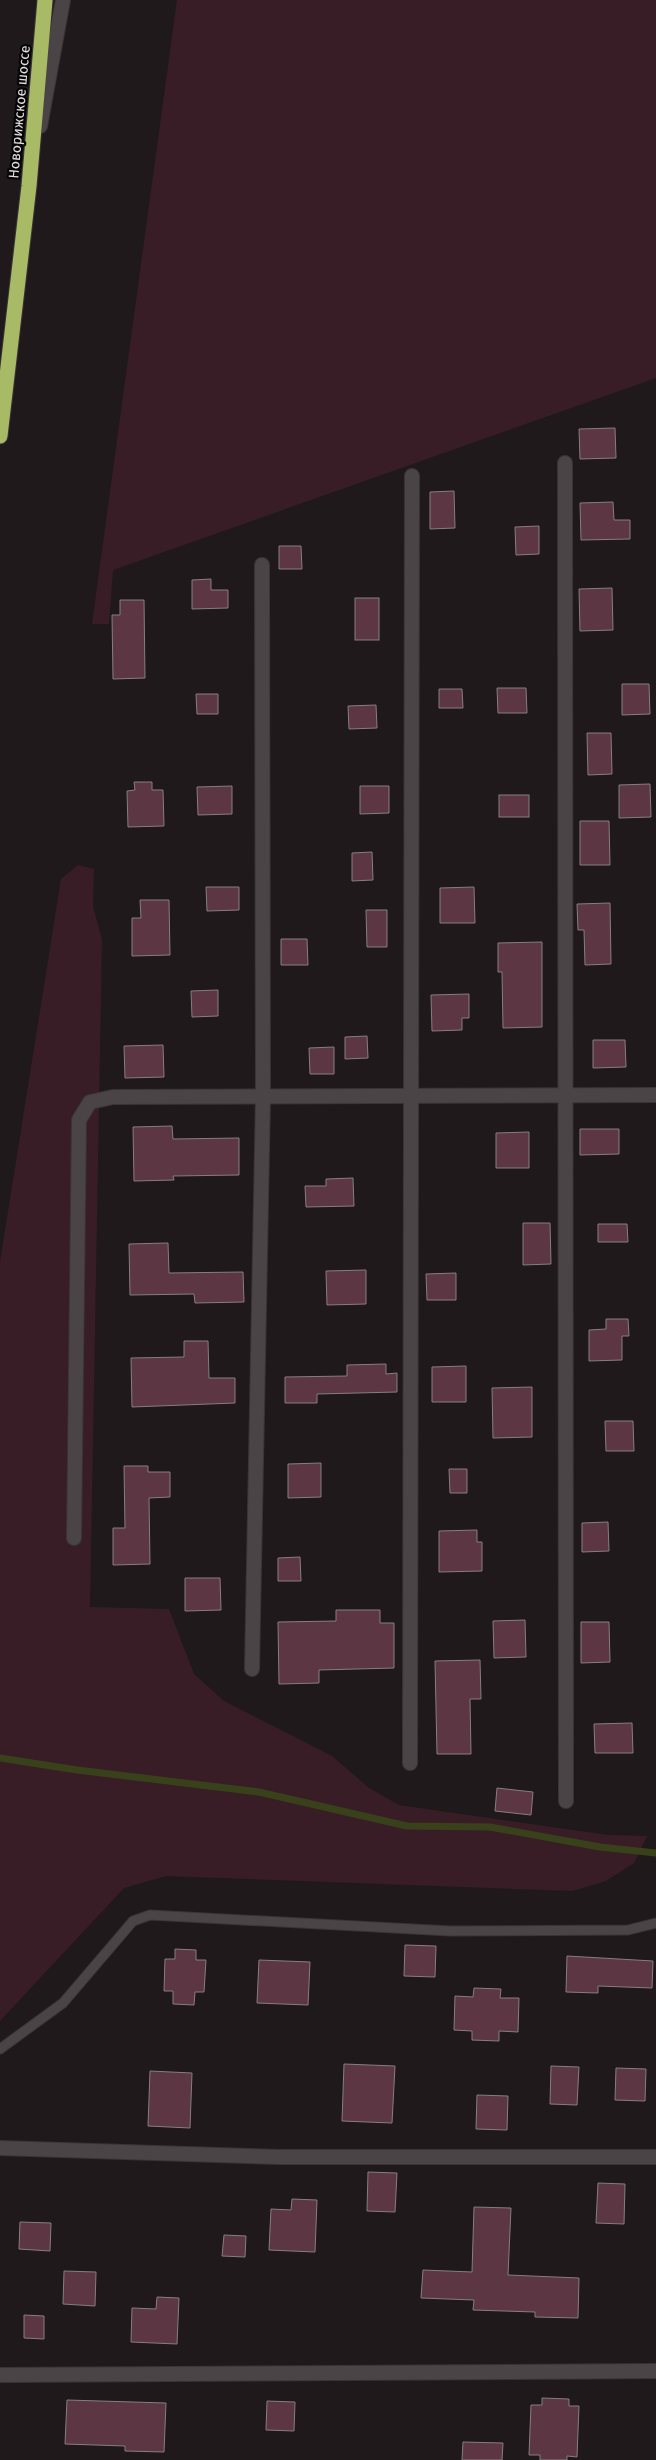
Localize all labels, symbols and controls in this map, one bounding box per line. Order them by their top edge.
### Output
street label: Новорижское шоссе [5,45,34,179]

